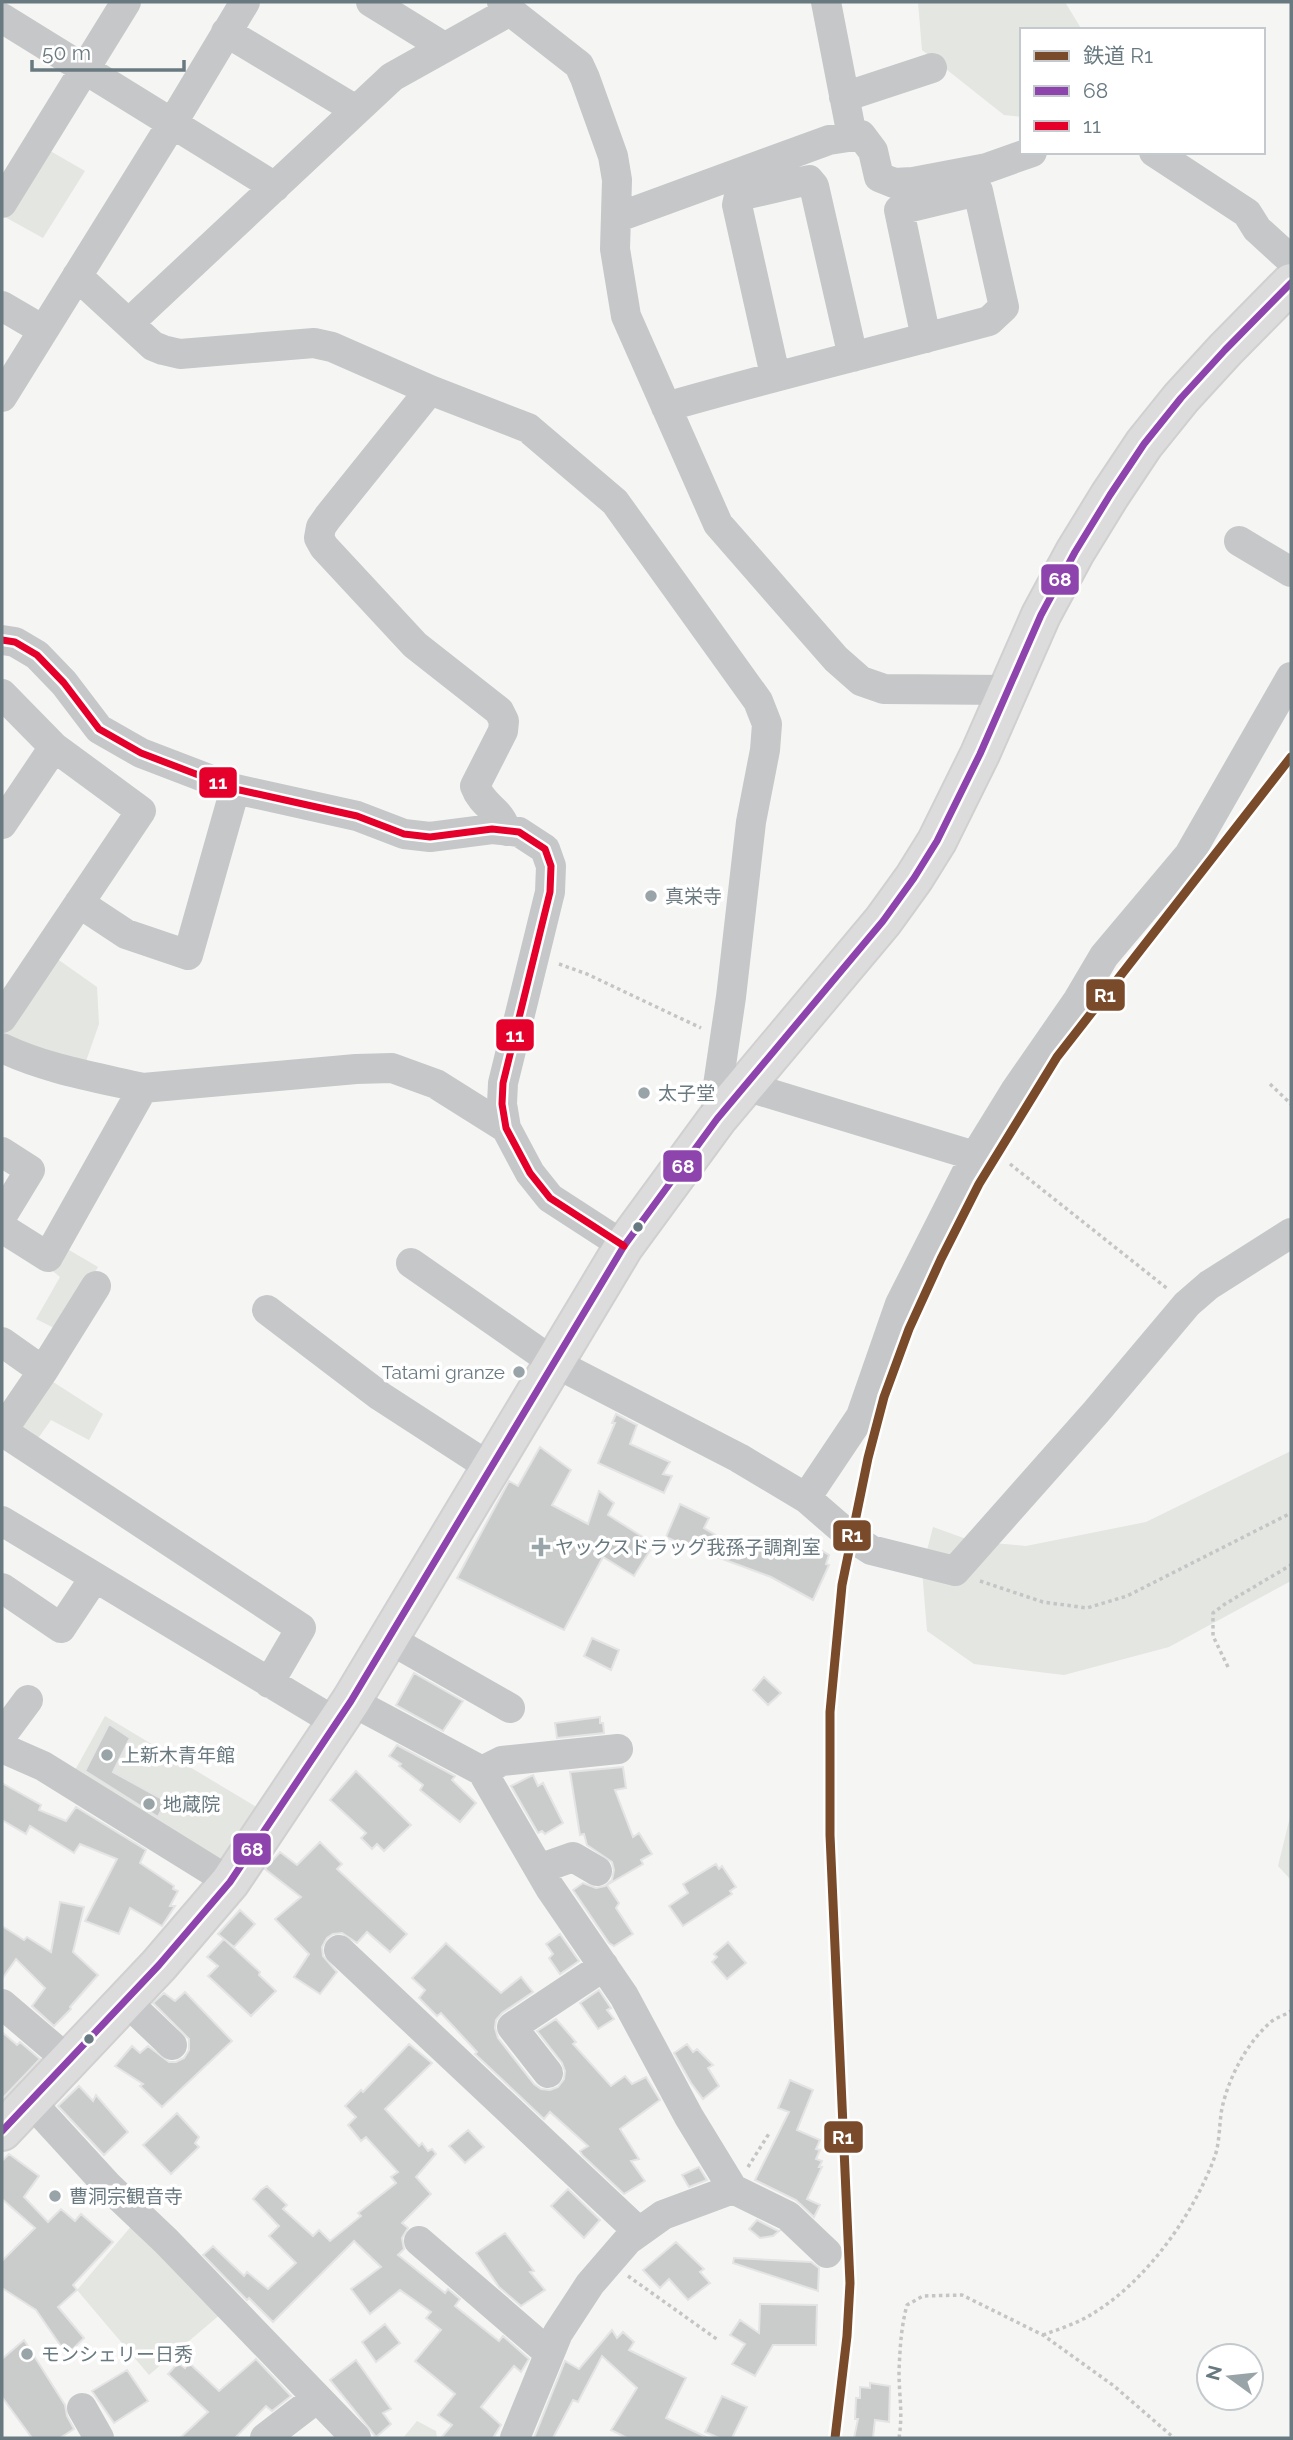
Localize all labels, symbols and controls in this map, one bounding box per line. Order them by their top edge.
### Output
scale bar [32,28,184,72]
legend [1020,28,1265,154]
text: 50 m [42,40,91,65]
text: 鉄道 R1 [1083,43,1153,68]
text: 68 [1083,78,1108,103]
text: 11 [1083,113,1101,138]
line badge: 68 [1040,563,1080,596]
text: 68 [1048,568,1072,590]
line badge: 11 [198,766,238,799]
text: 11 [209,771,227,793]
place label: 真栄寺 [665,885,722,907]
marker: 真栄寺 [643,888,659,904]
line badge: R1 [1085,978,1126,1012]
text: R1 [1094,984,1116,1006]
line badge: 11 [495,1018,535,1052]
text: 11 [506,1024,524,1046]
place label: 太子堂 [658,1082,715,1104]
marker: 太子堂 [636,1085,652,1101]
line badge: 68 [662,1149,703,1183]
text: 68 [671,1155,695,1177]
unlabelled marker [631,1220,645,1234]
place label: Tatami granze [382,1361,505,1383]
marker: Tatami granze [511,1364,527,1380]
line badge: R1 [832,1519,872,1552]
text: R1 [841,1524,863,1546]
place label: ヤックスドラッグ我孫子調剤室 [555,1536,820,1558]
marker: ヤックスドラッグ我孫子調剤室 [533,1539,549,1555]
place label: 上新木青年館 [121,1744,235,1766]
marker: 上新木青年館 [99,1747,115,1763]
place label: 地蔵院 [163,1793,220,1815]
marker: 地蔵院 [141,1796,157,1812]
line badge: 68 [232,1832,272,1866]
text: 68 [240,1838,264,1860]
unlabelled marker [82,2032,96,2046]
line badge: R1 [823,2120,864,2154]
text: R1 [832,2126,854,2148]
place label: 曹洞宗観音寺 [69,2185,183,2207]
marker: 曹洞宗観音寺 [47,2188,63,2204]
north arrow [1195,2342,1265,2412]
place label: モンシェリー日秀 [41,2343,193,2365]
marker: モンシェリー日秀 [19,2346,35,2362]
text: N [1201,2363,1226,2382]

